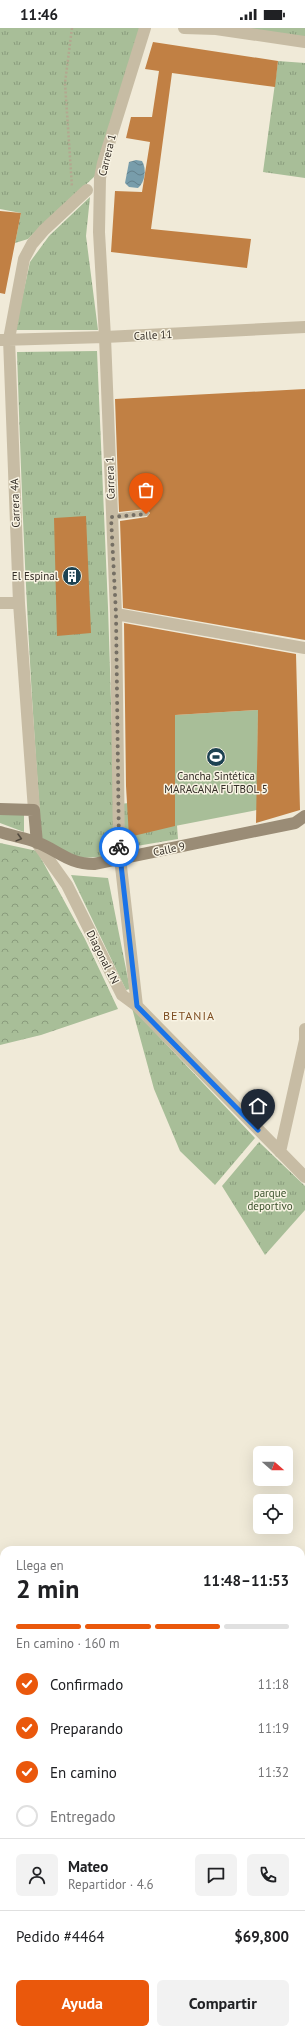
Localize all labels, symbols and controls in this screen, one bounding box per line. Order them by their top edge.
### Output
text: 11:46 [20,5,58,24]
street label: Carrera 1 [95,133,119,177]
street label: Calle 11 [133,327,173,343]
street label: Carrera 1 [102,456,118,500]
pin [129,473,163,514]
street label: Carrera 4A [7,478,23,528]
icon: bag [135,479,157,501]
building icon: El Espinal [61,565,83,587]
place label: El Espinal [12,569,59,583]
sports icon: Cancha Sintética MARACANA FÚTBOL 5 [205,746,227,768]
place label: Cancha Sintética MARACANA FÚTBOL 5 [164,769,268,796]
courier [99,827,139,867]
one-way arrow [15,833,22,841]
icon: bike [108,836,130,858]
street label: Calle 9 [152,839,186,859]
street label: Diagonal 1N [84,928,122,986]
district label: BETANIA [163,1008,215,1023]
pin [241,1089,275,1130]
icon: home [247,1095,269,1117]
park label: parque deportivo [247,1186,293,1213]
north arrow [253,1446,293,1486]
map controls [253,1446,293,1534]
button: locate [253,1494,293,1534]
text: Llega en [16,1557,64,1574]
text: 11:48–11:53 [203,1571,289,1590]
text: 2 min [16,1572,79,1605]
text: En camino · 160 m [16,1635,120,1652]
icon: check [16,1673,38,1695]
text: Confirmado [50,1675,123,1694]
text: 11:18 [258,1676,289,1693]
icon: check [16,1717,38,1739]
text: Preparando [50,1719,123,1738]
text: 11:19 [258,1720,289,1737]
icon: check [16,1761,38,1783]
text: En camino [50,1763,117,1782]
text: 11:32 [258,1764,289,1781]
text: Entregado [50,1807,116,1826]
button: person [16,1854,58,1896]
button: chat [195,1854,237,1896]
button: phone [247,1854,289,1896]
text: Mateo [68,1857,108,1876]
text: Repartidor · 4.6 [68,1876,154,1893]
text: Pedido #4464 [16,1927,105,1946]
text: $69,800 [234,1927,289,1946]
button: Ayuda [16,1980,149,2026]
button: Compartir [157,1980,289,2026]

